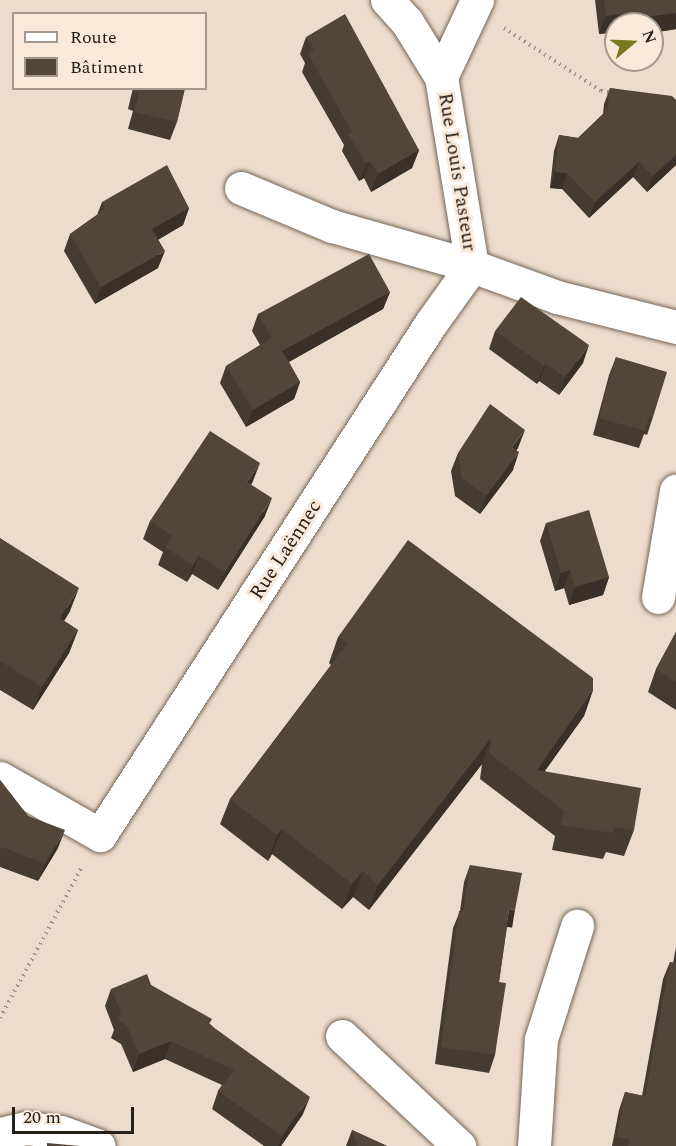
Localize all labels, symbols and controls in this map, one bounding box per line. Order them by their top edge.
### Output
legend [12,12,207,90]
north arrow [604,12,664,72]
text: Route [70,24,117,51]
text: N [636,27,663,47]
text: Bâtiment [70,54,144,81]
street label: Rue Louis Pasteur [433,91,481,253]
street label: Rue Laënnec [245,496,327,604]
scale bar [15,1095,136,1133]
text: 20 m [23,1104,61,1131]

